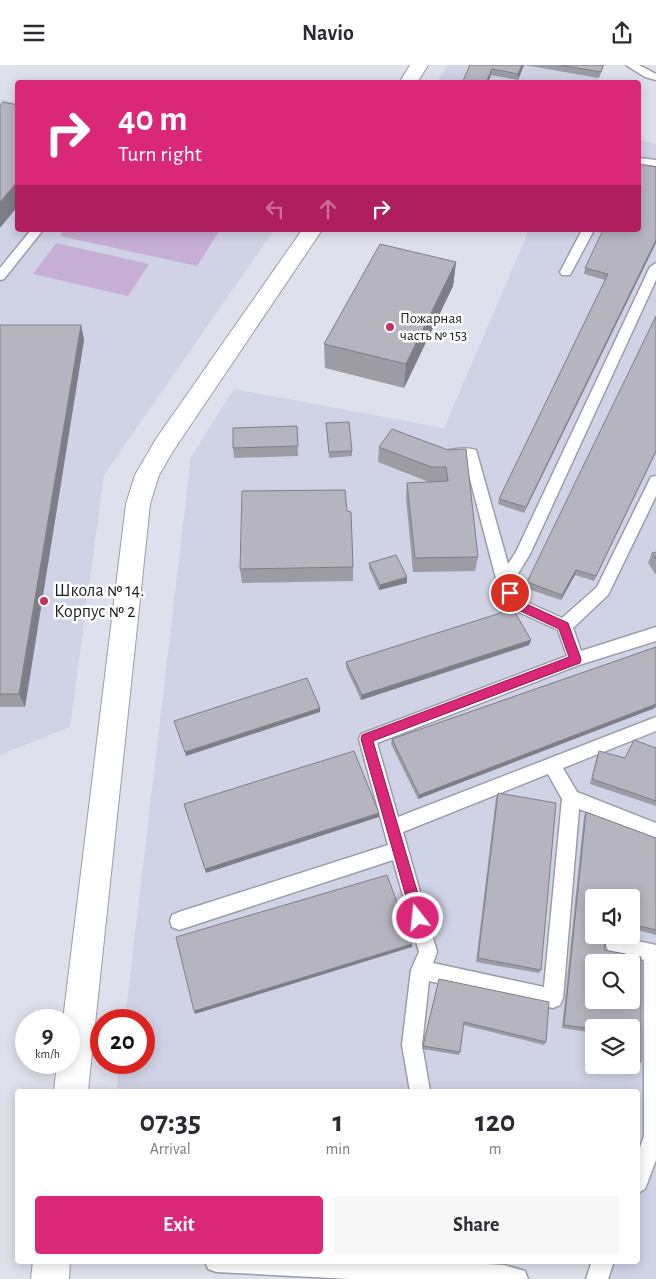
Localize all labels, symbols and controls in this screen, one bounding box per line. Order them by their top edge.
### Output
icon: menu [20,19,48,47]
icon: share [608,19,636,47]
text: Navio [302,22,354,44]
icon: right [35,100,100,165]
text: 40 m [118,102,187,137]
text: Turn right [118,143,202,165]
icon: left [261,195,289,223]
icon: ahead [314,195,342,223]
icon: right [367,195,395,223]
place label: Пожарная часть № 153 [400,311,467,343]
marker: Пожарная часть № 153 [384,321,396,333]
pin [489,572,531,614]
icon: arrive [496,579,524,607]
place label: Школа № 14. Корпус № 2 [54,582,144,621]
marker: Школа № 14. Корпус № 2 [38,595,50,607]
map controls [585,889,640,1074]
button: sound [585,889,640,944]
position arrow [391,891,443,943]
button: search [585,954,640,1009]
speed limit sign: 20 [90,1009,155,1074]
button: layers [585,1019,640,1074]
text: 9 [41,1023,54,1048]
text: km/h [35,1048,60,1060]
text: 07:35 [140,1107,201,1137]
text: 1 [332,1107,343,1137]
text: 120 [475,1107,515,1137]
text: Arrival [150,1141,191,1157]
text: min [325,1141,350,1157]
text: m [489,1141,502,1157]
button: Exit [35,1196,323,1254]
button: Share [333,1196,620,1254]

